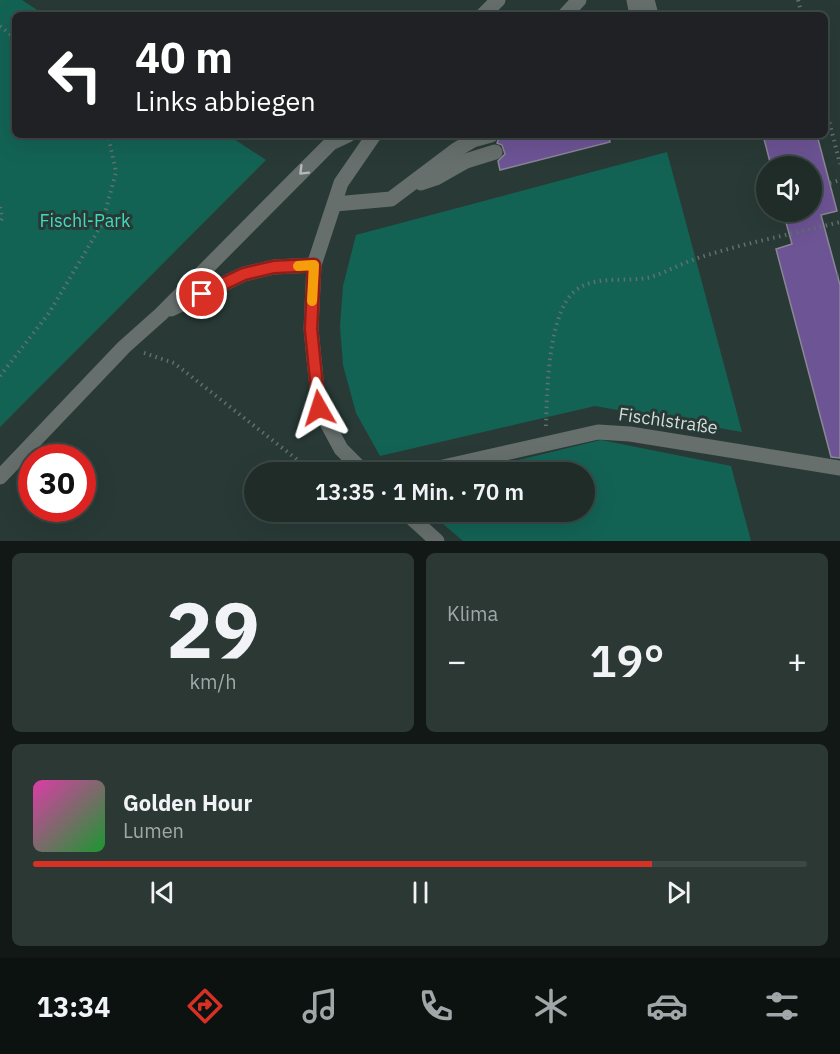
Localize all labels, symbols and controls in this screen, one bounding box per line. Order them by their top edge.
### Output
text: 40 m [135,30,233,85]
icon: left [36,36,114,114]
text: Links abbiegen [135,83,316,118]
map controls [756,156,822,222]
button: sound [756,156,822,222]
one-way arrow [300,163,311,174]
park label: Fischl-Park [40,209,131,232]
pin [176,268,227,319]
icon: arrive [185,277,218,310]
position arrow [287,376,351,440]
street label: Fischlstraße [617,402,719,439]
speed limit sign: 30 [18,444,96,522]
text: 13:35 · 1 Min. · 70 m [315,477,524,506]
text: 29 [166,578,260,679]
text: Klima [447,600,498,627]
text: 19° [589,631,665,689]
text: − [447,639,467,682]
text: + [787,639,807,682]
text: km/h [189,668,237,695]
text: Golden Hour [123,788,252,817]
text: Lumen [123,817,184,844]
icon: previous [146,876,179,909]
icon: pause [404,876,437,909]
icon: next [662,876,695,909]
icon: directions [184,985,226,1027]
icon: music [299,985,341,1027]
icon: phone [415,985,457,1027]
icon: climate [530,985,572,1027]
icon: car [646,985,688,1027]
icon: filters [761,985,803,1027]
text: 13:34 [37,989,110,1024]

